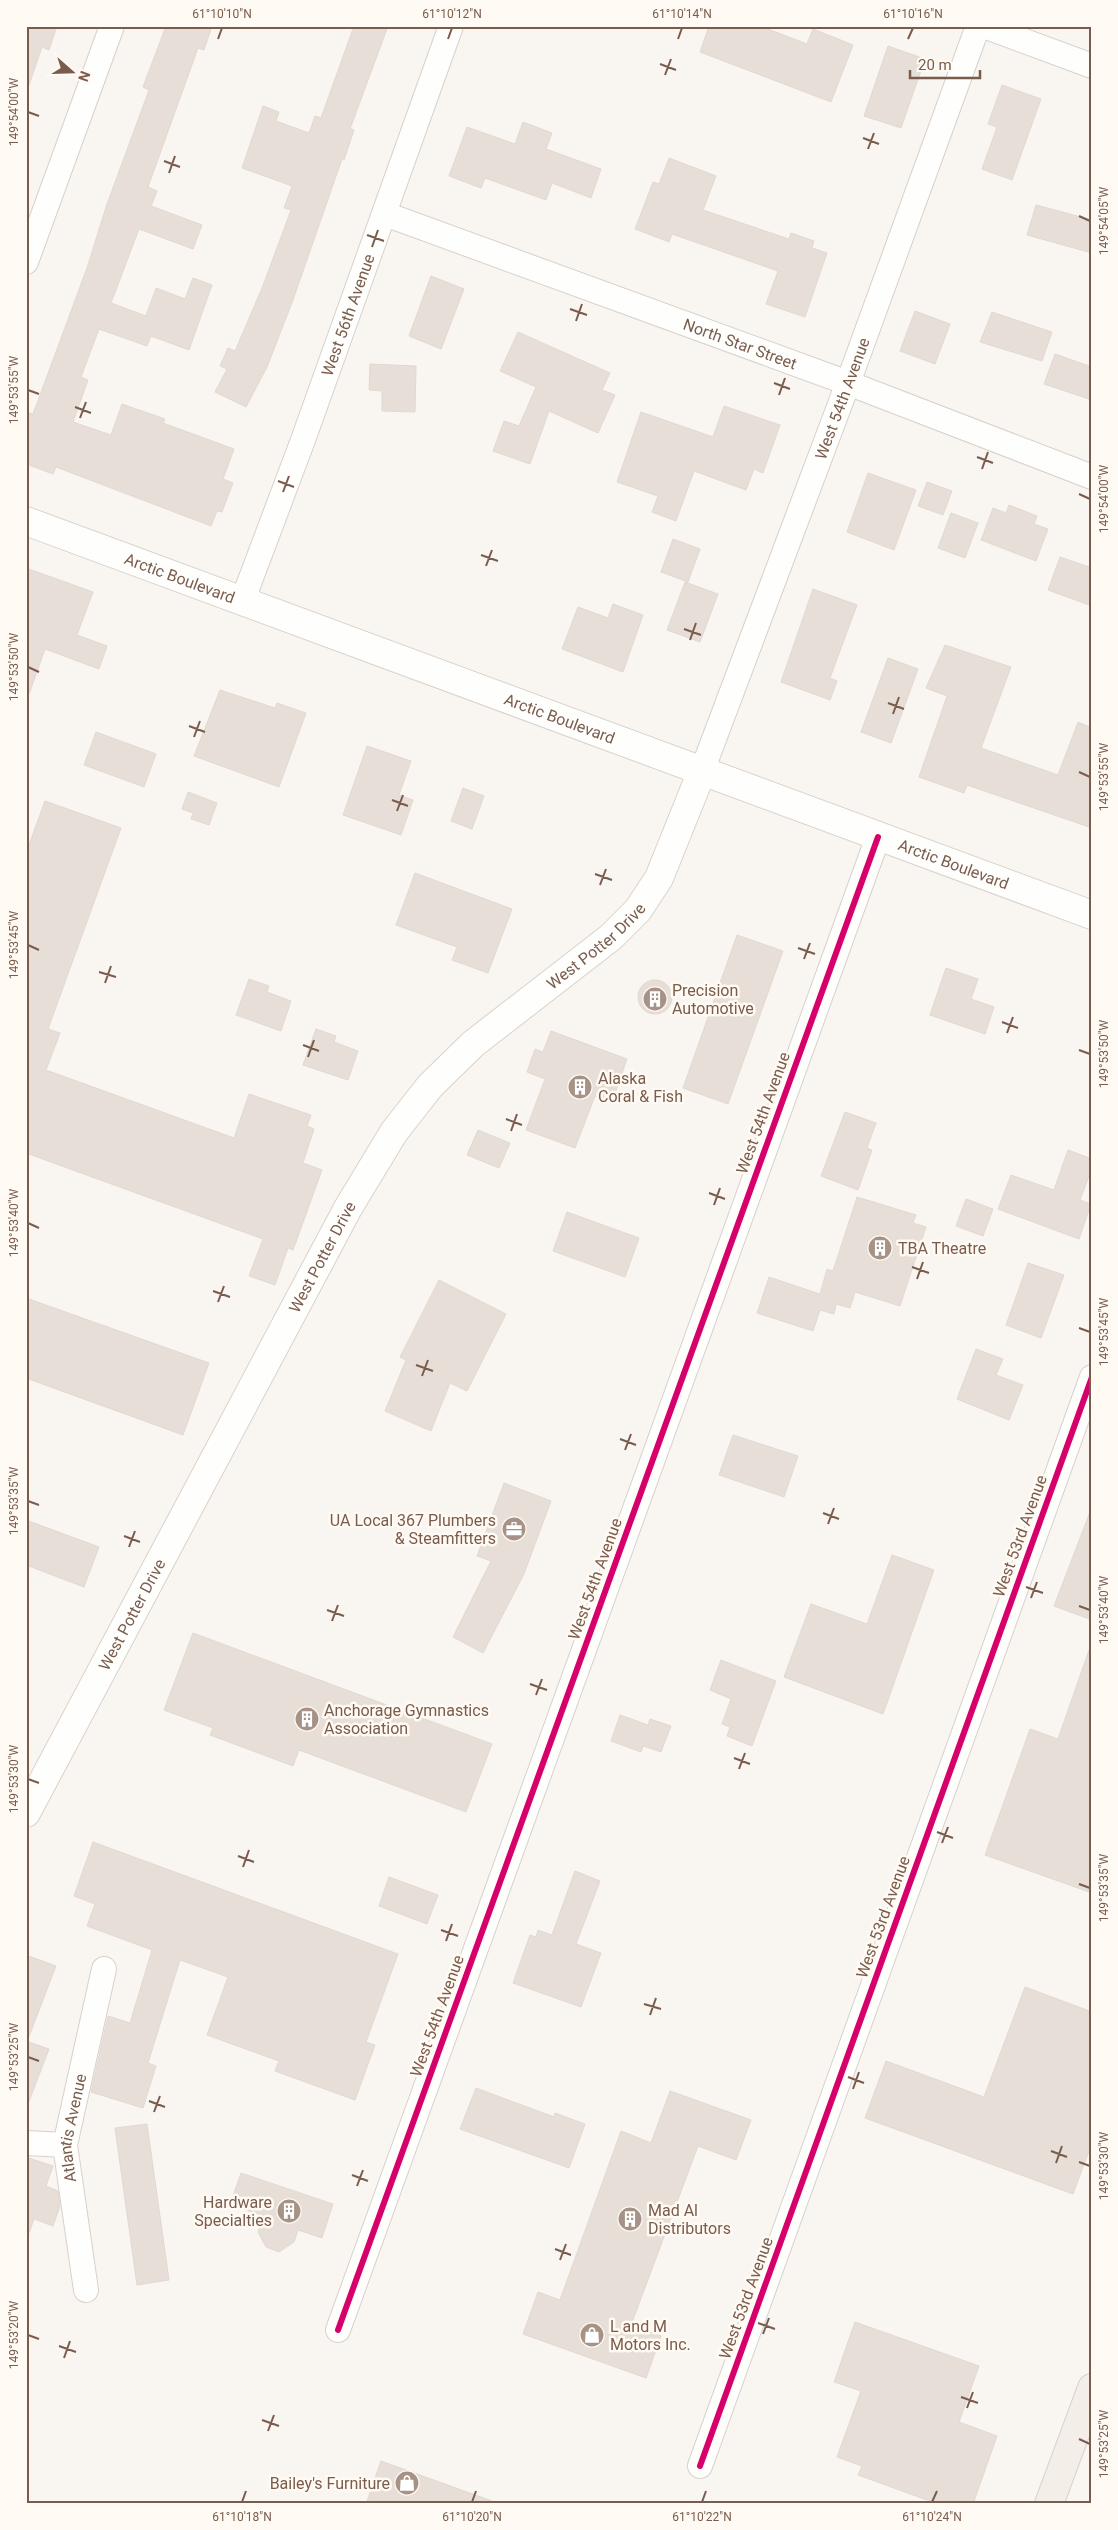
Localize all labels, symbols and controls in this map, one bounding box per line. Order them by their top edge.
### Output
text: 61°10'10"N [192,7,252,21]
text: 61°10'12"N [422,7,482,21]
text: 61°10'14"N [652,7,712,21]
text: 61°10'16"N [883,7,943,21]
north arrow [48,48,98,98]
scale bar [910,48,980,80]
text: 20 m [918,56,952,74]
text: N [75,69,93,84]
text: 149°54'00"W [7,78,21,146]
text: 149°54'05"W [1097,187,1111,255]
street label: West 56th Avenue [317,251,378,378]
street label: North Star Street [681,314,799,373]
street label: West 54th Avenue [811,335,873,462]
text: 149°53'55"W [7,356,21,424]
text: 149°54'00"W [1097,465,1111,533]
street label: Arctic Boulevard [122,549,238,607]
text: 149°53'50"W [7,633,21,701]
street label: Arctic Boulevard [502,689,618,747]
text: 149°53'55"W [1097,743,1111,811]
street label: Arctic Boulevard [896,835,1012,893]
street label: West Potter Drive [543,900,649,993]
text: 149°53'45"W [7,911,21,979]
place label: Precision Automotive [672,981,754,1018]
building icon: Precision Automotive [642,986,668,1012]
text: 149°53'50"W [1097,1020,1111,1088]
street label: West 54th Avenue [732,1050,794,1176]
place label: Alaska Coral & Fish [598,1069,683,1106]
building icon: Alaska Coral & Fish [567,1074,593,1100]
text: 149°53'40"W [7,1189,21,1257]
street label: West Potter Drive [285,1198,359,1316]
building icon: TBA Theatre [867,1235,893,1261]
place label: TBA Theatre [898,1239,986,1258]
text: 149°53'45"W [1097,1298,1111,1366]
text: 149°53'35"W [7,1467,21,1535]
street label: West 53rd Avenue [989,1472,1051,1600]
place label: UA Local 367 Plumbers & Steamfitters [330,1511,496,1548]
office icon: UA Local 367 Plumbers & Steamfitters [501,1516,527,1542]
street label: West 54th Avenue [564,1516,626,1642]
street label: West Potter Drive [94,1555,169,1673]
text: 149°53'40"W [1097,1576,1111,1644]
place label: Anchorage Gymnastics Association [324,1701,489,1738]
building icon: Anchorage Gymnastics Association [294,1706,320,1732]
text: 149°53'30"W [7,1745,21,1813]
street label: West 53rd Avenue [852,1853,914,1981]
text: 149°53'35"W [1097,1854,1111,1922]
street label: West 54th Avenue [406,1953,468,2079]
text: 149°53'25"W [7,2023,21,2091]
street label: Atlantis Avenue [56,2072,90,2184]
text: 149°53'30"W [1097,2132,1111,2200]
place label: Hardware Specialties [194,2193,272,2230]
building icon: Hardware Specialties [276,2198,302,2224]
place label: Mad Al Distributors [648,2201,731,2238]
building icon: Mad Al Distributors [617,2206,643,2232]
street label: West 53rd Avenue [715,2234,777,2362]
text: 149°53'20"W [7,2301,21,2369]
place label: L and M Motors Inc. [610,2317,691,2354]
shop icon: L and M Motors Inc. [579,2322,605,2348]
text: 149°53'25"W [1097,2410,1111,2478]
shop icon: Bailey's Furniture [394,2470,420,2496]
place label: Bailey's Furniture [270,2474,390,2493]
text: 61°10'18"N [212,2510,272,2524]
text: 61°10'20"N [442,2510,502,2524]
text: 61°10'22"N [672,2510,732,2524]
text: 61°10'24"N [902,2510,962,2524]

